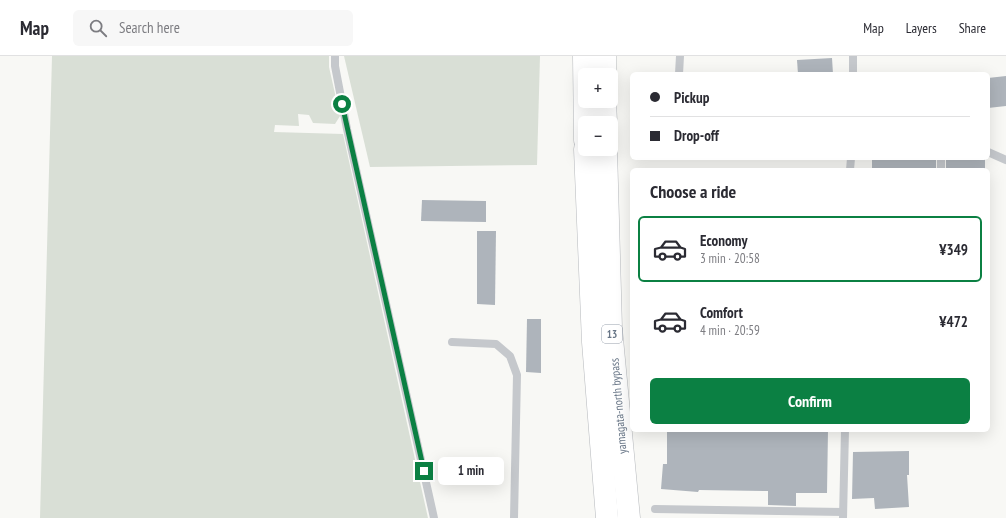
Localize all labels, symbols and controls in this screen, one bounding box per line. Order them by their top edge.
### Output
search box [73,10,353,46]
text: Map [20,16,49,40]
icon: search [87,17,109,39]
text: Search here [119,18,180,37]
text: Map [863,19,884,37]
text: Layers [906,19,937,37]
text: Share [959,19,986,37]
map controls [578,68,618,156]
button: + [578,68,618,108]
text: Pickup [674,88,709,107]
route start [333,95,351,113]
button: − [578,116,618,156]
text: Drop-off [674,126,719,145]
text: Choose a ride [650,180,736,203]
icon: car [652,231,688,267]
text: Economy [700,231,748,250]
text: ¥349 [939,240,968,259]
text: 3 min · 20:58 [700,250,760,267]
icon: car [652,303,688,339]
text: Comfort [700,303,743,322]
text: ¥472 [939,312,968,331]
text: 4 min · 20:59 [700,322,760,339]
road number: 13 [602,325,622,343]
street label: yamagata-north bypass [606,357,630,455]
button: Confirm [650,378,970,424]
callout: 1 min [438,457,504,485]
route end [415,462,433,480]
text: 1 min [458,462,484,479]

